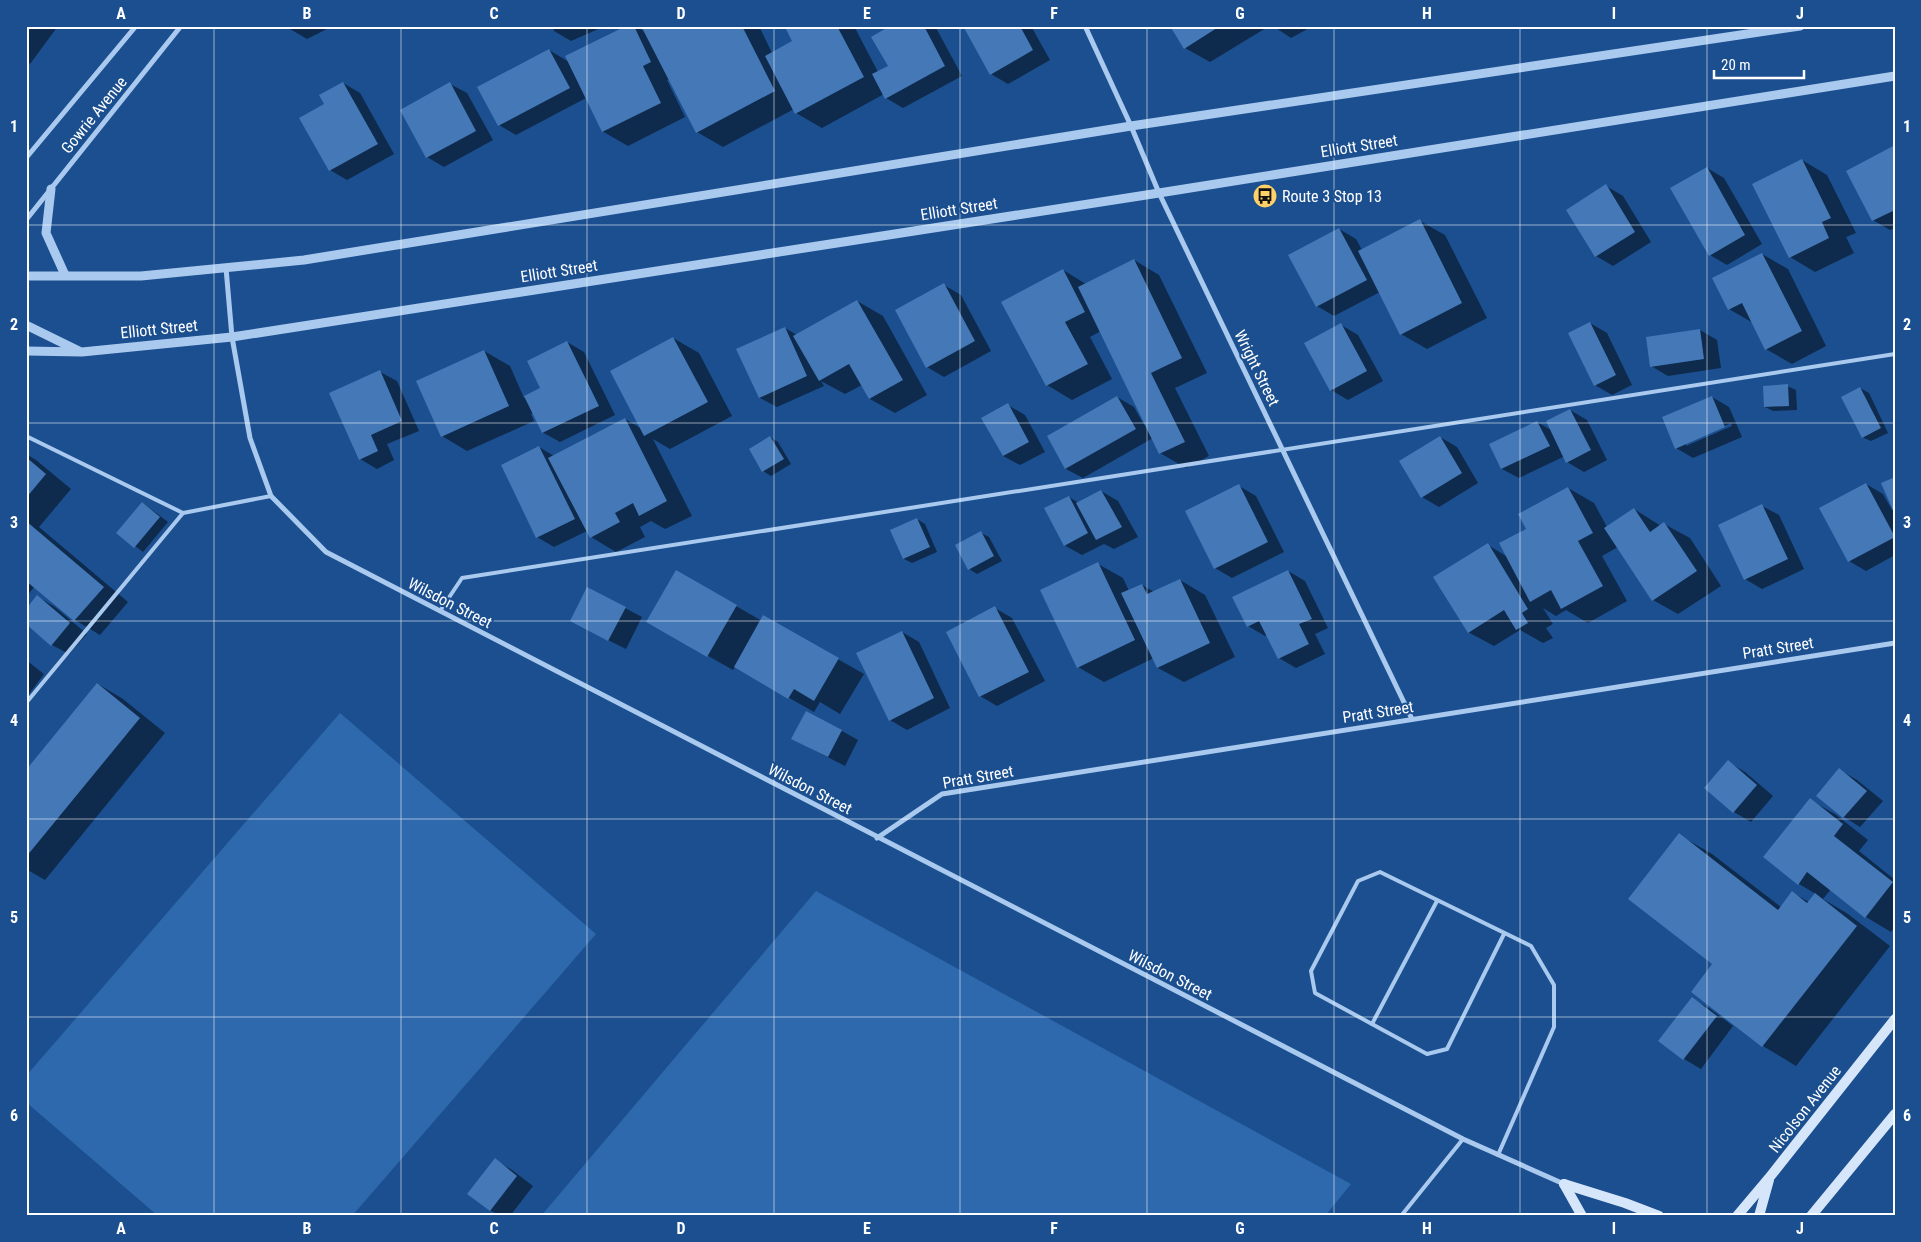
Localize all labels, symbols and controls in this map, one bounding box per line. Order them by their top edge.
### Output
text: A [116,4,126,23]
text: B [303,4,312,23]
text: C [489,4,499,23]
text: D [676,4,686,23]
text: E [863,4,871,23]
text: F [1050,4,1058,23]
text: G [1235,4,1245,23]
text: H [1422,4,1432,23]
text: I [1612,4,1616,23]
text: J [1796,4,1804,23]
scale bar [1714,48,1804,80]
text: 20 m [1721,56,1751,74]
street label: Gowrie Avenue [57,73,131,157]
text: 1 [10,117,18,136]
text: 1 [1903,117,1911,136]
street label: Elliott Street [1319,131,1399,161]
bus stop icon: Route 3 Stop 13 [1252,183,1278,209]
place label: Route 3 Stop 13 [1282,187,1382,206]
street label: Elliott Street [919,194,999,224]
street label: Elliott Street [519,256,599,286]
text: 2 [10,315,18,334]
street label: Elliott Street [119,315,199,343]
text: 2 [1903,315,1911,334]
street label: Wright Street [1230,327,1284,409]
text: 3 [10,513,18,532]
text: 3 [1903,513,1911,532]
street label: Wilsdon Street [405,574,495,632]
street label: Pratt Street [1741,633,1815,663]
street label: Pratt Street [1341,697,1415,727]
text: 4 [10,711,18,730]
text: 4 [1903,711,1911,730]
street label: Wilsdon Street [765,760,855,818]
street label: Pratt Street [941,761,1015,793]
text: 5 [10,908,18,927]
text: 5 [1903,908,1911,927]
street label: Wilsdon Street [1125,946,1215,1004]
street label: Nicolson Avenue [1765,1062,1845,1156]
text: 6 [10,1106,18,1125]
text: 6 [1903,1106,1911,1125]
text: A [116,1219,126,1238]
text: B [303,1219,312,1238]
text: C [489,1219,499,1238]
text: D [676,1219,686,1238]
text: E [863,1219,871,1238]
text: F [1050,1219,1058,1238]
text: G [1235,1219,1245,1238]
text: H [1422,1219,1432,1238]
text: I [1612,1219,1616,1238]
text: J [1796,1219,1804,1238]

